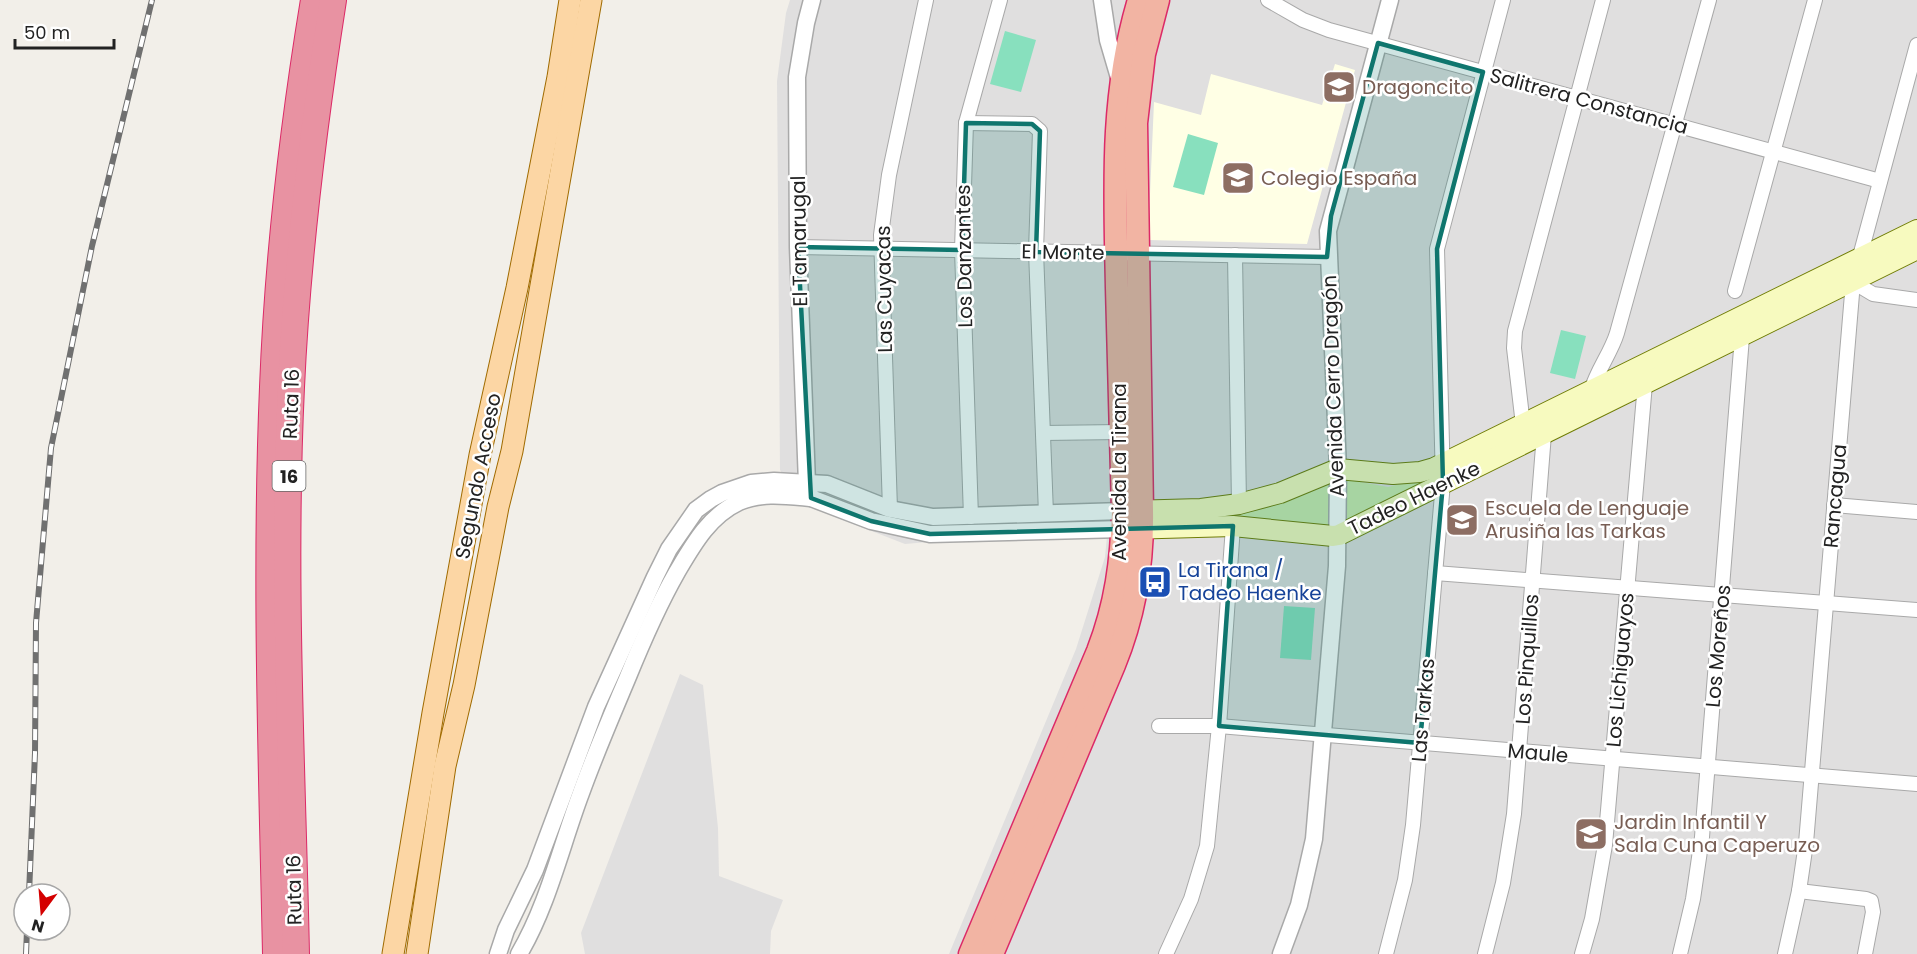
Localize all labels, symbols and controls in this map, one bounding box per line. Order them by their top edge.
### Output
scale bar [15,12,114,50]
text: 50 m [24,20,70,45]
street label: Salitrera Constancia [1487,61,1691,141]
school or university icon: Dragoncito [1321,69,1357,105]
place label: Dragoncito [1362,73,1473,101]
school or university icon: Colegio España [1220,160,1256,196]
place label: Colegio España [1261,164,1417,192]
street label: El Tamarugal [784,175,814,307]
street label: Los Danzantes [949,184,979,328]
street label: Las Cuyacas [869,225,899,353]
street label: El Monte [1021,237,1105,267]
street label: Avenida Cerro Dragón [1315,274,1351,498]
street label: Ruta 16 [276,368,306,440]
street label: Avenida La Tirana [1105,383,1133,561]
street label: Segundo Acceso [448,391,508,561]
street label: Rancagua [1817,443,1853,549]
street label: Tadeo Haenke [1343,454,1485,542]
road number: 16 [272,461,306,491]
place label: Escuela de Lenguaje Arusiña las Tarkas [1485,494,1689,545]
school or university icon: Escuela de Lenguaje Arusiña las Tarkas [1444,502,1480,538]
place label: La Tirana / Tadeo Haenke [1178,556,1322,607]
bus stop icon: La Tirana / Tadeo Haenke [1137,564,1173,600]
street label: Los Moreños [1699,583,1737,709]
street label: Los Lichiguayos [1599,592,1641,748]
street label: Los Pinquillos [1508,593,1546,725]
street label: Las Tarkas [1405,657,1441,763]
street label: Maule [1506,736,1570,770]
place label: Jardin Infantil Y Sala Cuna Caperuzo [1614,808,1820,859]
school or university icon: Jardin Infantil Y Sala Cuna Caperuzo [1573,816,1609,852]
street label: Ruta 16 [279,855,309,925]
north arrow [12,882,72,942]
text: N [29,913,47,939]

